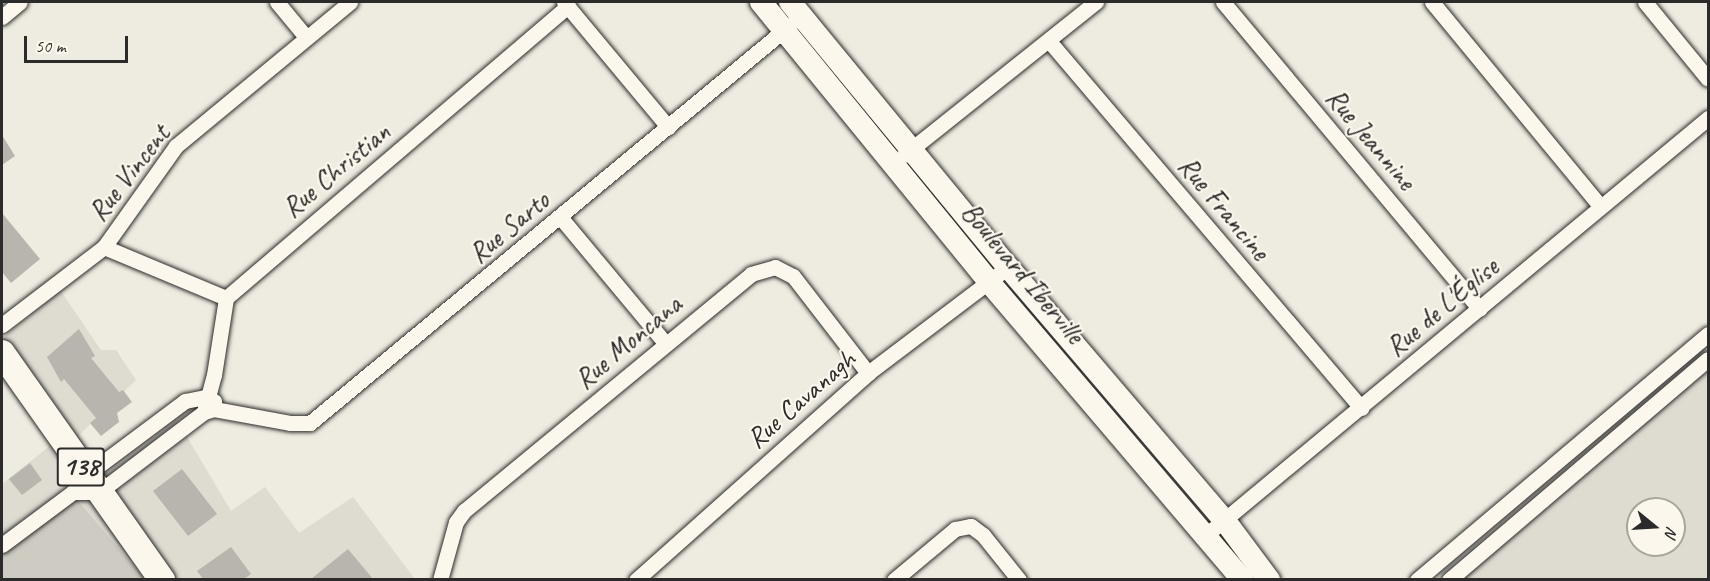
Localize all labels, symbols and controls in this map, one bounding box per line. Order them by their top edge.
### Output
scale bar [27,24,130,62]
text: 50 m [35,35,66,57]
street label: Rue Jeannine [1319,82,1423,196]
street label: Rue Christian [275,115,397,225]
street label: Rue Vincent [81,118,177,228]
street label: Rue Francine [1171,149,1277,267]
street label: Rue Sarto [462,184,556,270]
street label: Boulevard Iberville [954,196,1092,350]
street label: Rue de L'Église [1379,250,1505,364]
street label: Rue Moncana [568,288,688,396]
street label: Rue Cavanagh [740,343,862,455]
road number: 138 [56,443,106,491]
north arrow [1626,497,1686,557]
text: N [1660,524,1682,540]

